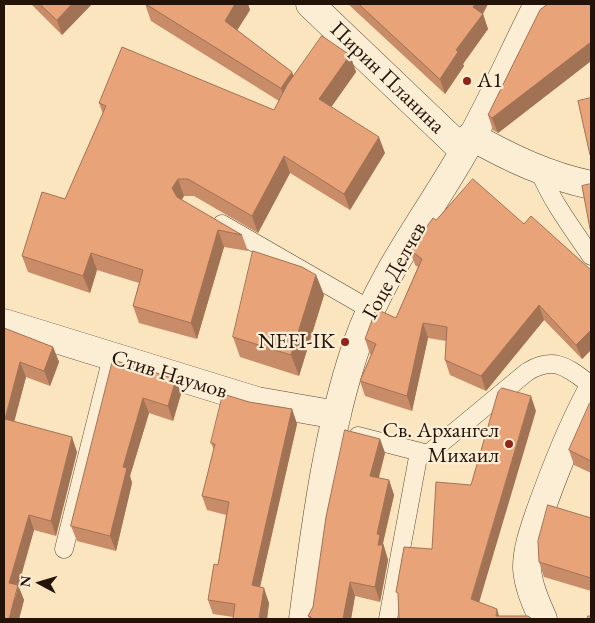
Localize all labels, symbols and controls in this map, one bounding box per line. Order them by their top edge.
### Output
street label: Пирин Планина [324,17,450,139]
place label: A1 [477,68,503,94]
marker: A1 [461,75,473,87]
street label: Гоце Делчев [358,218,432,324]
place label: NEFI-IK [258,329,335,355]
marker: NEFI-IK [339,336,351,348]
street label: Стив Наумов [108,345,230,405]
place label: Св. Архангел Михаил [382,418,499,470]
marker: Св. Архангел Михаил [503,438,515,450]
north arrow [15,558,65,608]
text: N [16,575,35,588]

